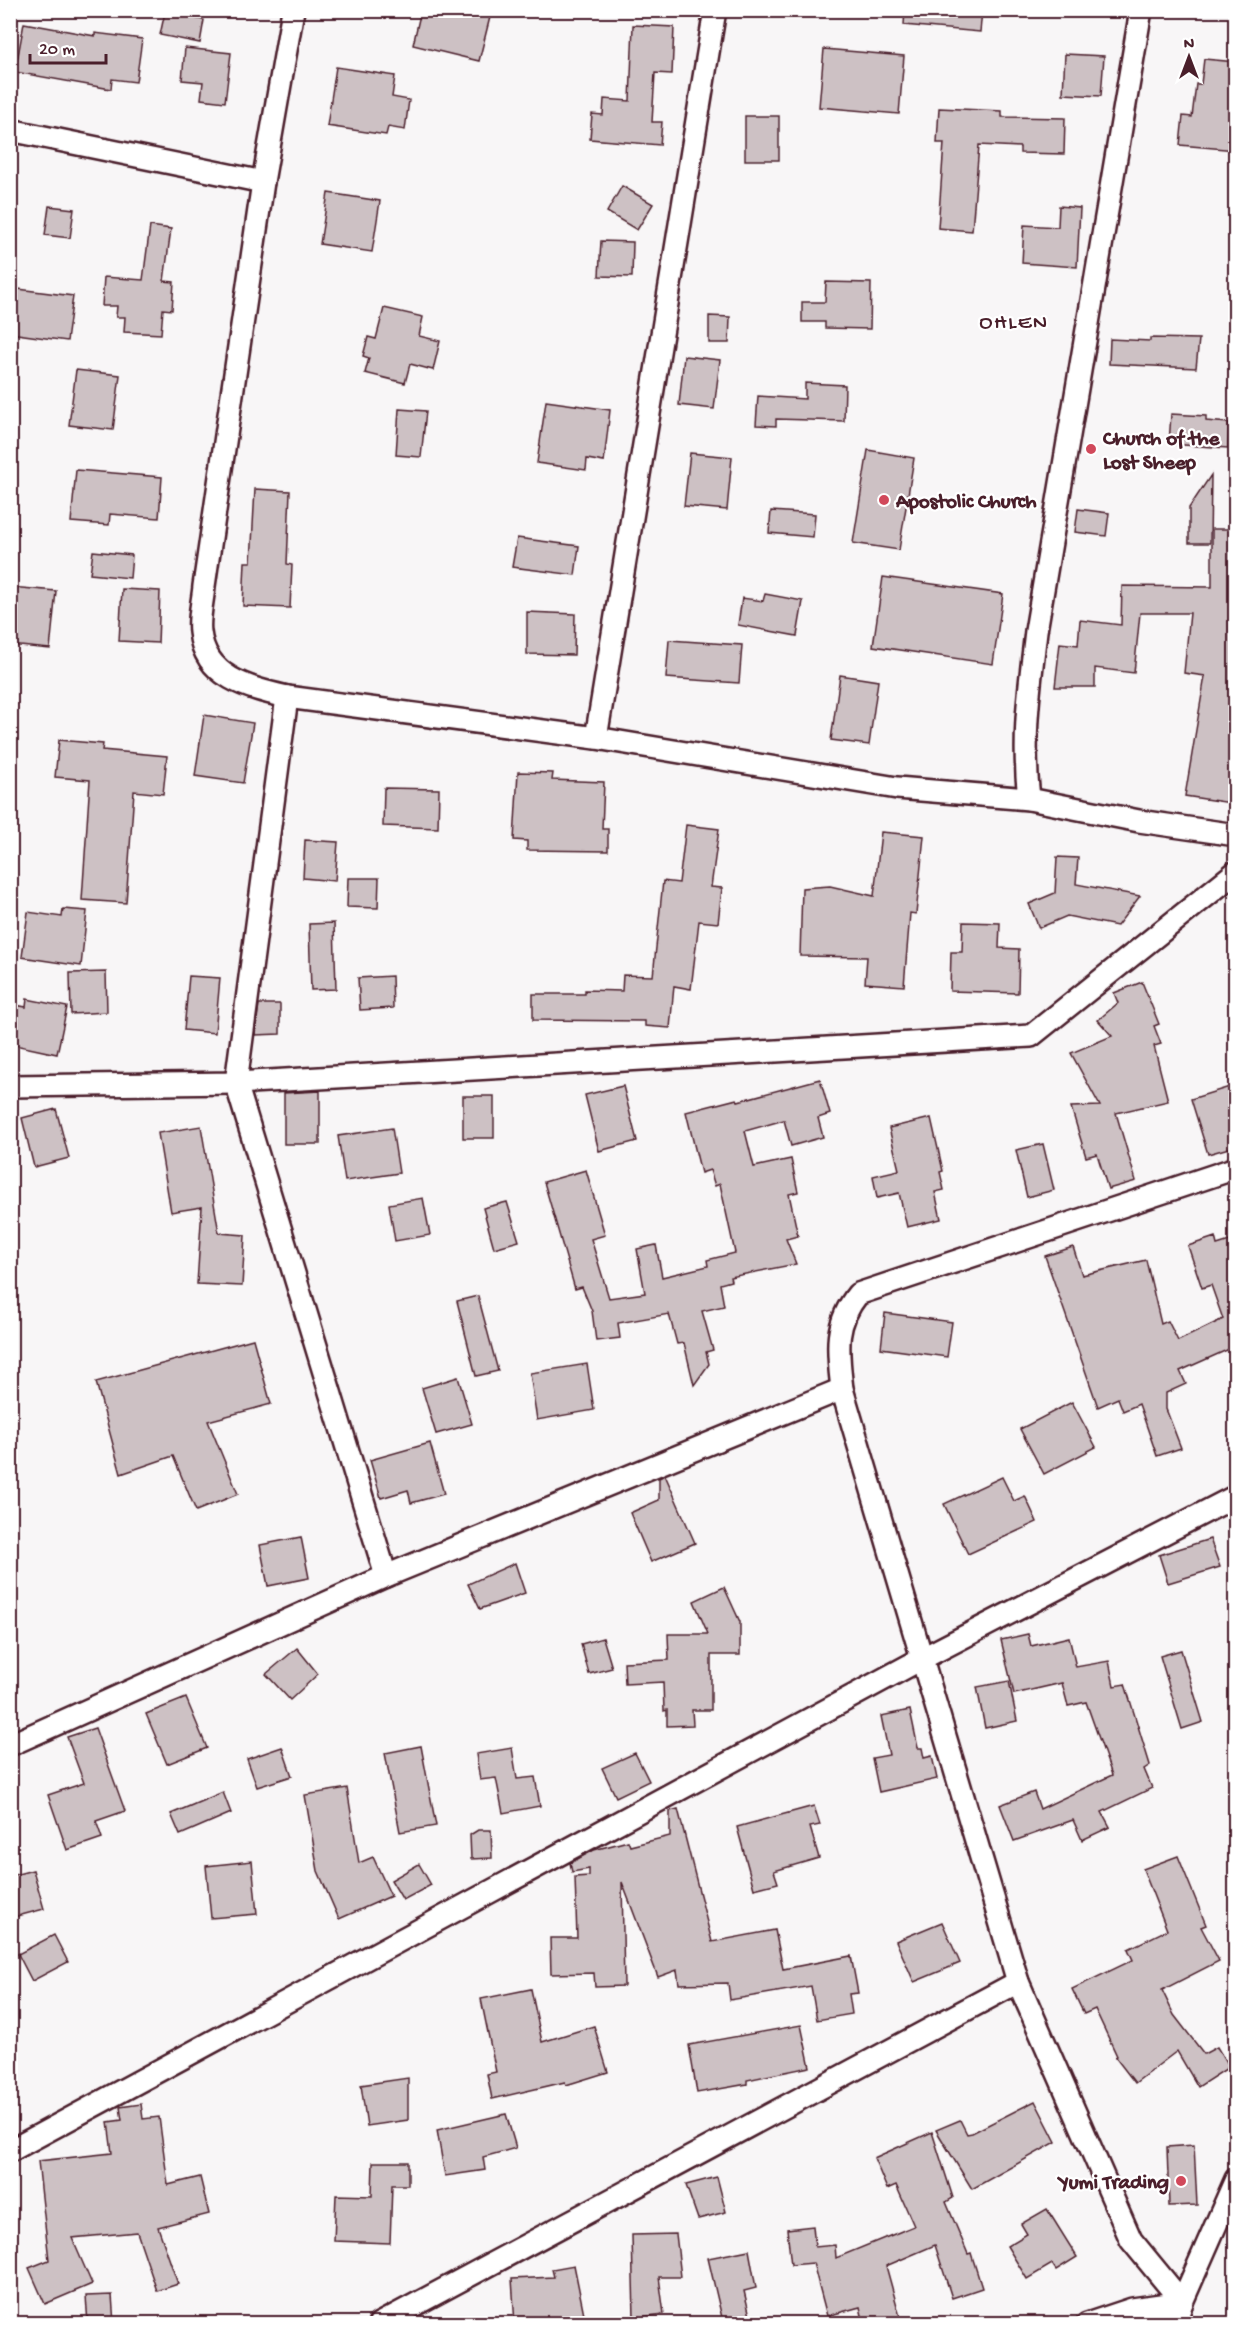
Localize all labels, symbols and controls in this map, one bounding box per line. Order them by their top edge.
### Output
scale bar [30,27,106,65]
north arrow [1159,27,1219,87]
text: N [1184,36,1195,55]
text: 20 m [39,40,75,61]
district label: OHLEN [979,311,1049,337]
place label: Church of the Lost Sheep [1102,428,1220,477]
marker: Church of the Lost Sheep [1084,442,1098,456]
place label: Apostolic Church [895,491,1037,516]
marker: Apostolic Church [877,493,891,507]
place label: Yumi Trading [1056,2172,1169,2197]
marker: Yumi Trading [1174,2174,1188,2188]

